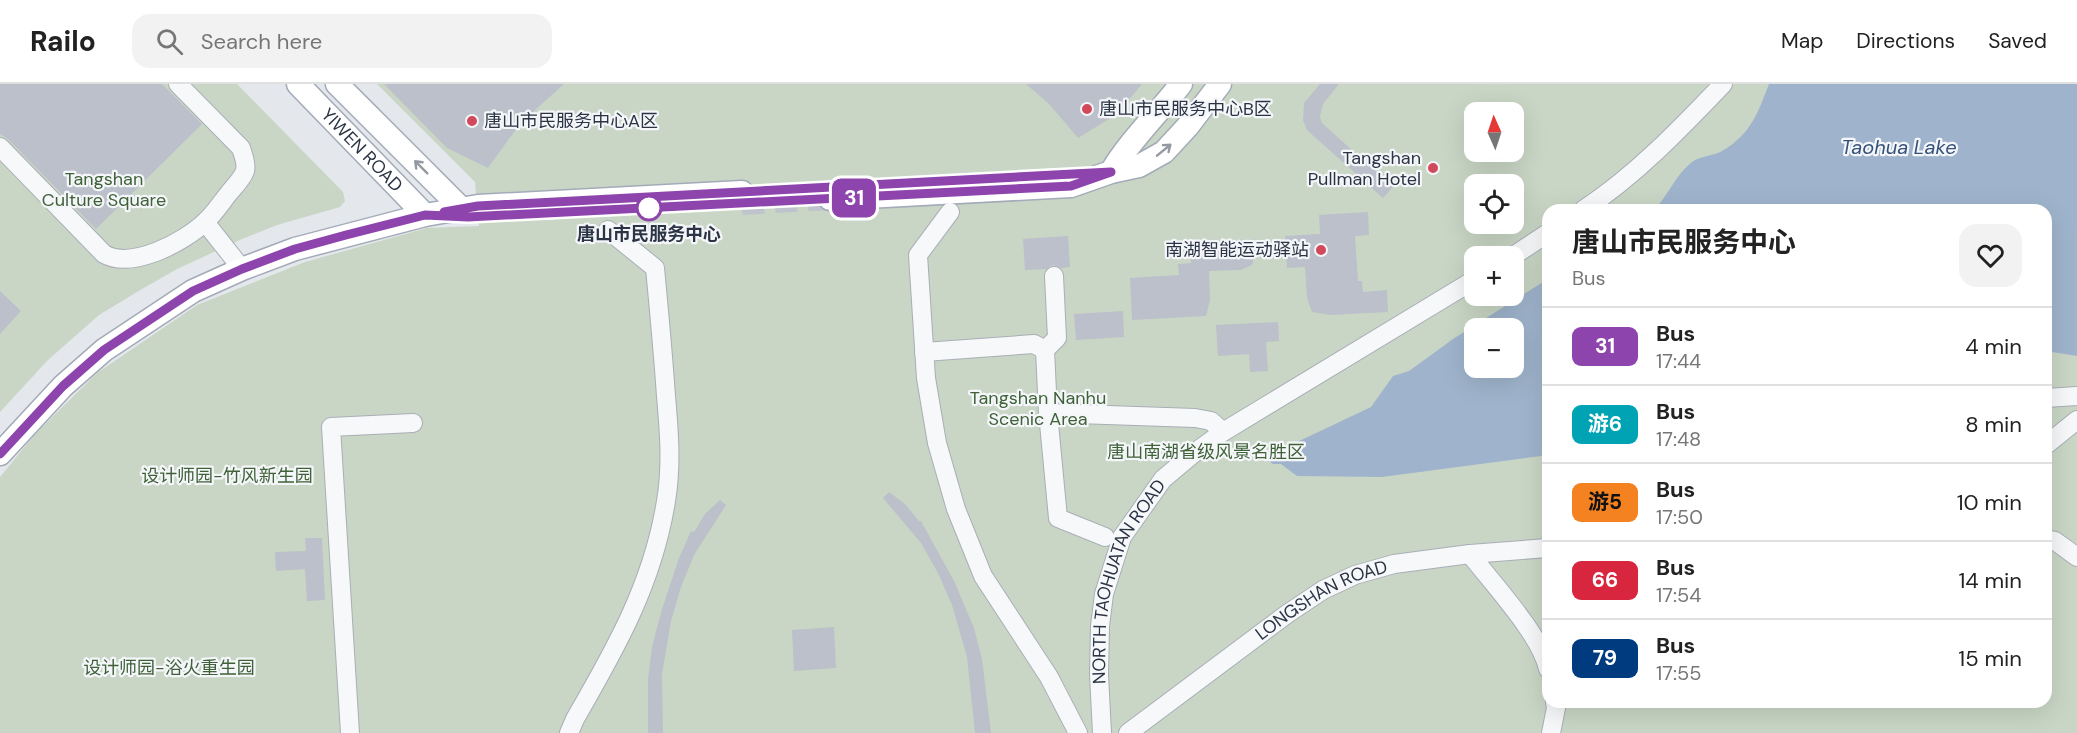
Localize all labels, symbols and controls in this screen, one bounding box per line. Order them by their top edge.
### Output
search box [132,14,552,68]
text: Railo [30,23,96,60]
icon: search [153,25,186,58]
text: Search here [201,27,322,56]
text: Map [1781,27,1823,55]
text: Directions [1856,27,1955,55]
text: Saved [1988,27,2047,55]
place label: 唐山市民服务中心B区 [1099,97,1272,121]
marker: 唐山市民服务中心B区 [1080,102,1094,116]
north arrow [1464,102,1524,162]
map controls [1464,102,1524,378]
street label: YIWEN ROAD [316,103,408,197]
place label: 唐山市民服务中心A区 [484,109,658,133]
marker: 唐山市民服务中心A区 [465,114,479,128]
water label: Taohua Lake [1841,134,1957,160]
one-way arrow [1156,143,1171,157]
place label: Tangshan Pullman Hotel [1308,146,1421,191]
one-way arrow [413,160,428,175]
marker: Tangshan Pullman Hotel [1426,161,1440,175]
park label: Tangshan Culture Square [42,167,166,212]
button: locate [1464,174,1524,234]
line badge: 31 [827,178,881,218]
text: 31 [844,184,864,212]
marker: 唐山市民服务中心 [636,195,662,221]
place label: 唐山市民服务中心 [577,222,721,246]
text: 唐山市民服务中心 [1572,224,1796,261]
button: heart [1959,224,2022,287]
place label: 南湖智能运动驿站 [1165,238,1309,262]
marker: 南湖智能运动驿站 [1314,243,1328,257]
button: + [1464,246,1524,306]
text: Bus [1572,265,1606,291]
button: − [1464,318,1524,378]
text: Bus [1656,319,1695,348]
text: 31 [1595,332,1615,360]
text: 4 min [1965,332,2022,361]
text: 17:44 [1656,348,1701,374]
park label: Tangshan Nanhu Scenic Area [970,386,1106,431]
text: Bus [1656,397,1695,426]
text: 游6 [1588,410,1622,438]
text: 8 min [1965,410,2022,439]
text: 17:48 [1656,426,1701,452]
park label: 唐山南湖省级风景名胜区 [1107,440,1305,464]
park label: 设计师园-竹风新生园 [141,464,313,488]
street label: NORTH TAOHUATAN ROAD [1087,475,1171,685]
text: Bus [1656,475,1695,504]
text: 游5 [1588,488,1622,516]
text: 10 min [1957,488,2022,517]
text: 17:50 [1656,504,1703,530]
text: Bus [1656,553,1695,582]
street label: LONGSHAN ROAD [1250,554,1390,646]
text: 66 [1592,566,1618,594]
text: 14 min [1958,566,2022,595]
text: 17:54 [1656,582,1701,608]
text: Bus [1656,631,1695,660]
text: 79 [1593,644,1617,672]
text: 15 min [1958,644,2022,673]
park label: 设计师园-浴火重生园 [83,656,255,680]
text: 17:55 [1656,660,1701,686]

